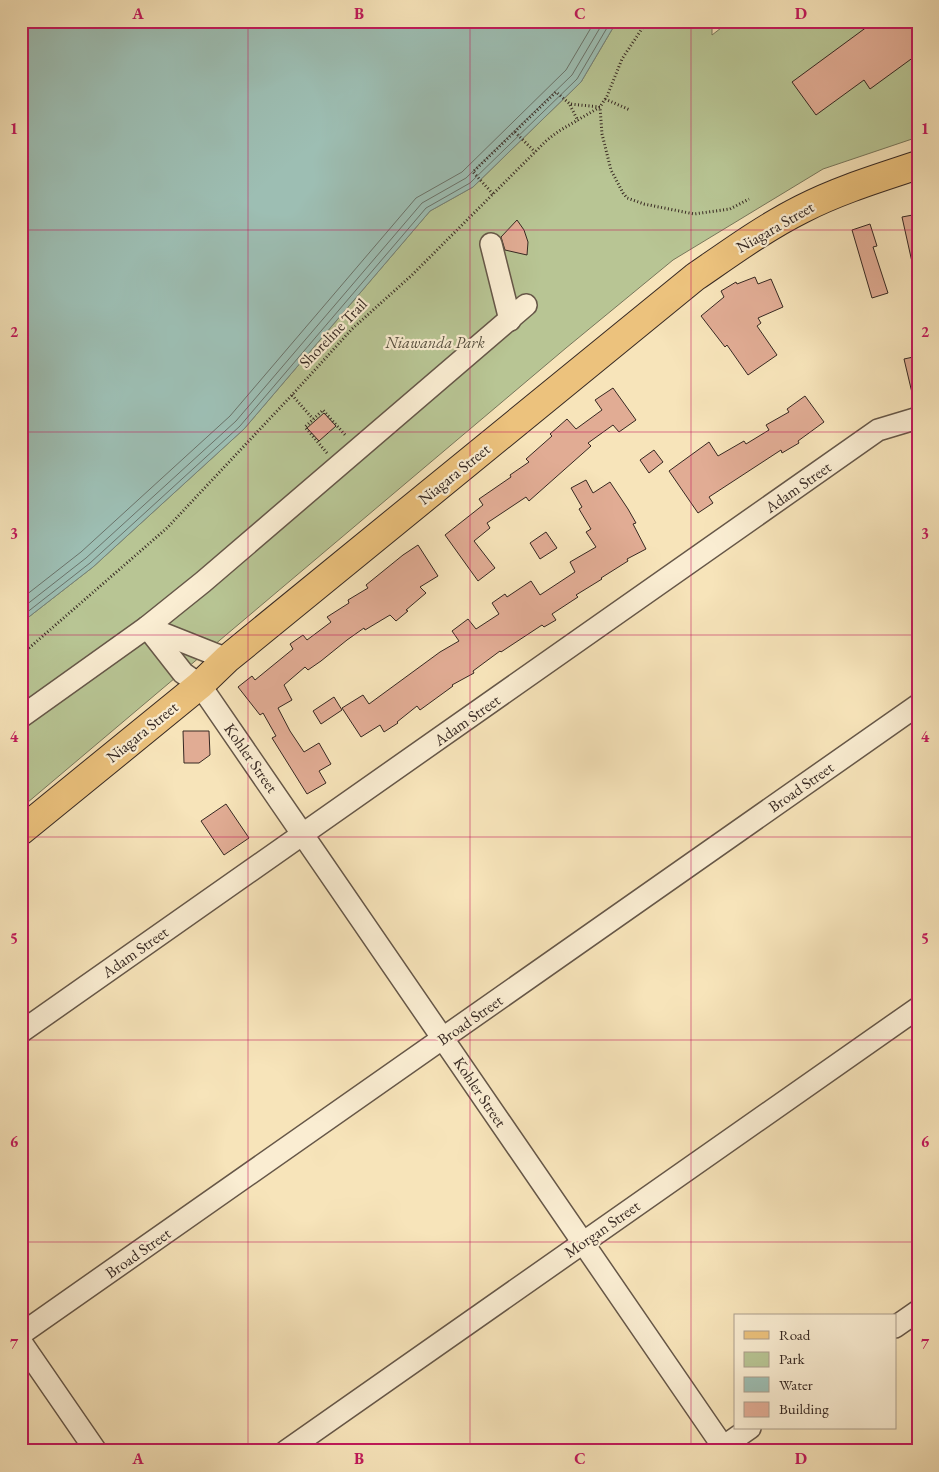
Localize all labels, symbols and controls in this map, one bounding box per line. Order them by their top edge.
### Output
text: A [131,3,144,24]
text: B [354,3,364,24]
text: C [574,3,586,24]
text: D [795,3,807,24]
text: 1 [10,118,18,139]
text: 1 [921,118,929,139]
street label: Niagara Street [732,196,818,258]
street label: Shoreline Trail [294,293,372,372]
text: 2 [10,321,19,342]
text: 2 [921,321,930,342]
park label: Niawanda Park [384,332,485,353]
street label: Niagara Street [414,439,494,509]
street label: Adam Street [760,456,835,518]
text: 3 [10,523,18,544]
text: 3 [921,523,929,544]
street label: Adam Street [429,689,504,751]
street label: Niagara Street [102,697,182,767]
street label: Kohler Street [219,719,283,797]
text: 4 [10,726,19,747]
text: 4 [921,726,930,747]
street label: Broad Street [764,757,838,817]
street label: Adam Street [97,921,172,983]
text: 5 [10,928,18,949]
text: 5 [921,928,929,949]
street label: Broad Street [433,990,507,1050]
street label: Kohler Street [449,1053,511,1131]
text: 6 [10,1131,19,1152]
text: 6 [921,1131,930,1152]
street label: Morgan Street [560,1195,644,1263]
street label: Broad Street [101,1223,175,1283]
legend [734,1314,896,1430]
text: Road [779,1325,811,1344]
text: 7 [10,1333,19,1354]
text: 7 [921,1333,930,1354]
text: Park [779,1349,806,1368]
text: Water [779,1375,813,1394]
text: Building [779,1399,829,1418]
text: A [131,1448,144,1469]
text: B [354,1448,364,1469]
text: C [574,1448,586,1469]
text: D [795,1448,807,1469]

